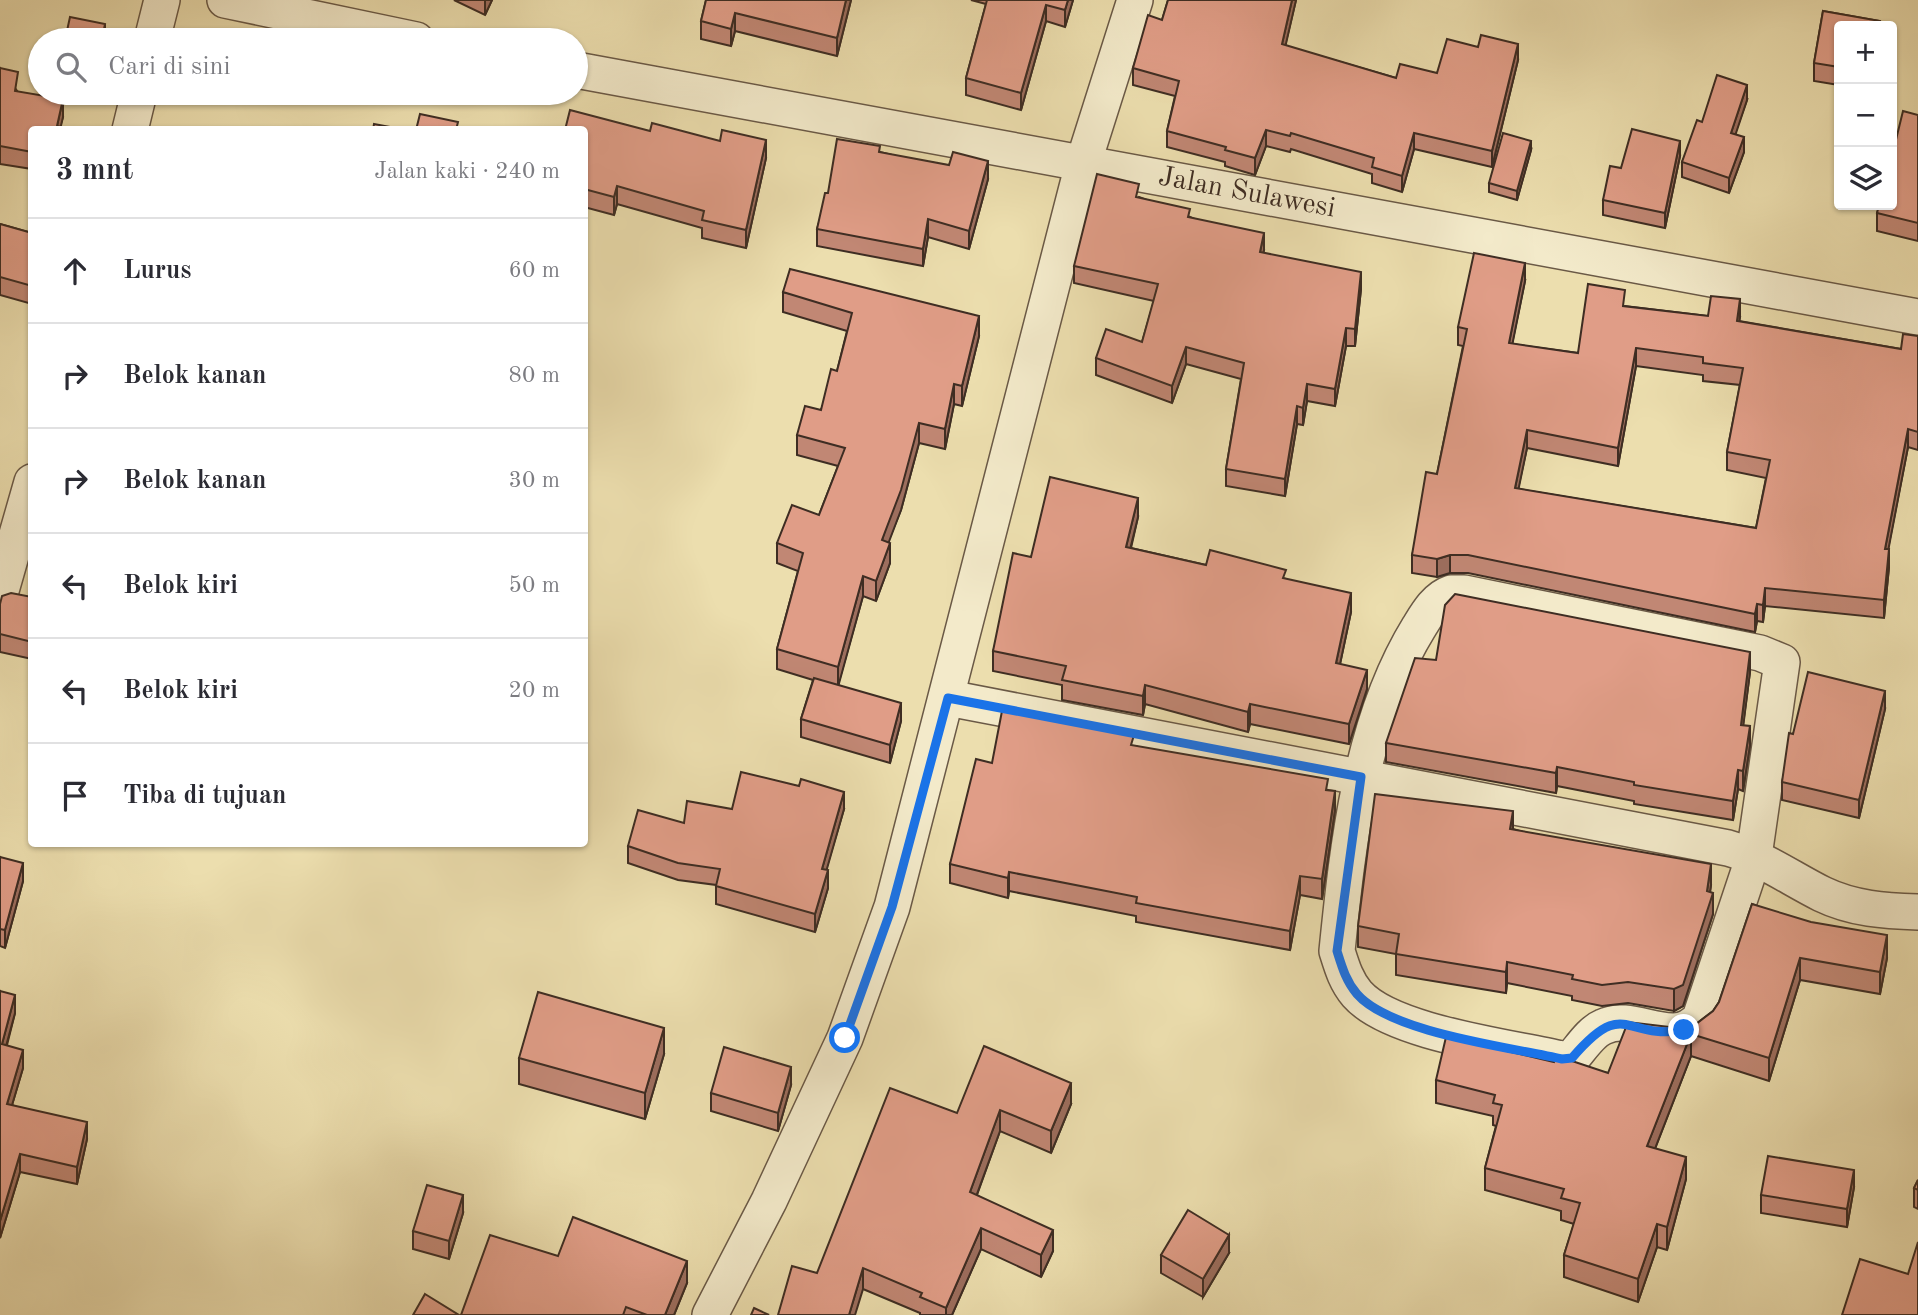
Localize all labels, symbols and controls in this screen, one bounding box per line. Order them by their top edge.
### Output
map controls [1834,21,1897,210]
button: + [1834,21,1897,84]
search box [28,28,588,105]
icon: search [52,48,90,86]
text: Cari di sini [108,54,230,80]
button: − [1834,84,1897,147]
button: layers [1834,147,1897,210]
text: 3 mnt [56,156,133,186]
text: Jalan kaki · 240 m [374,160,560,183]
street label: Jalan Sulawesi [1156,163,1337,223]
icon: ahead [56,252,94,290]
text: Lurus [123,258,191,284]
text: 60 m [509,259,560,282]
icon: right [56,357,94,395]
text: Belok kanan [123,363,267,389]
text: 80 m [509,364,560,387]
icon: right [56,462,94,500]
text: Belok kanan [123,468,267,494]
text: 30 m [509,469,560,492]
icon: left [56,567,94,605]
text: Belok kiri [123,573,238,599]
text: 50 m [509,574,560,597]
icon: left [56,672,94,710]
text: Belok kiri [123,678,238,704]
text: 20 m [509,679,560,702]
icon: arrive [56,777,94,815]
text: Tiba di tujuan [123,783,287,809]
route end [1668,1014,1699,1045]
route start [829,1022,860,1053]

